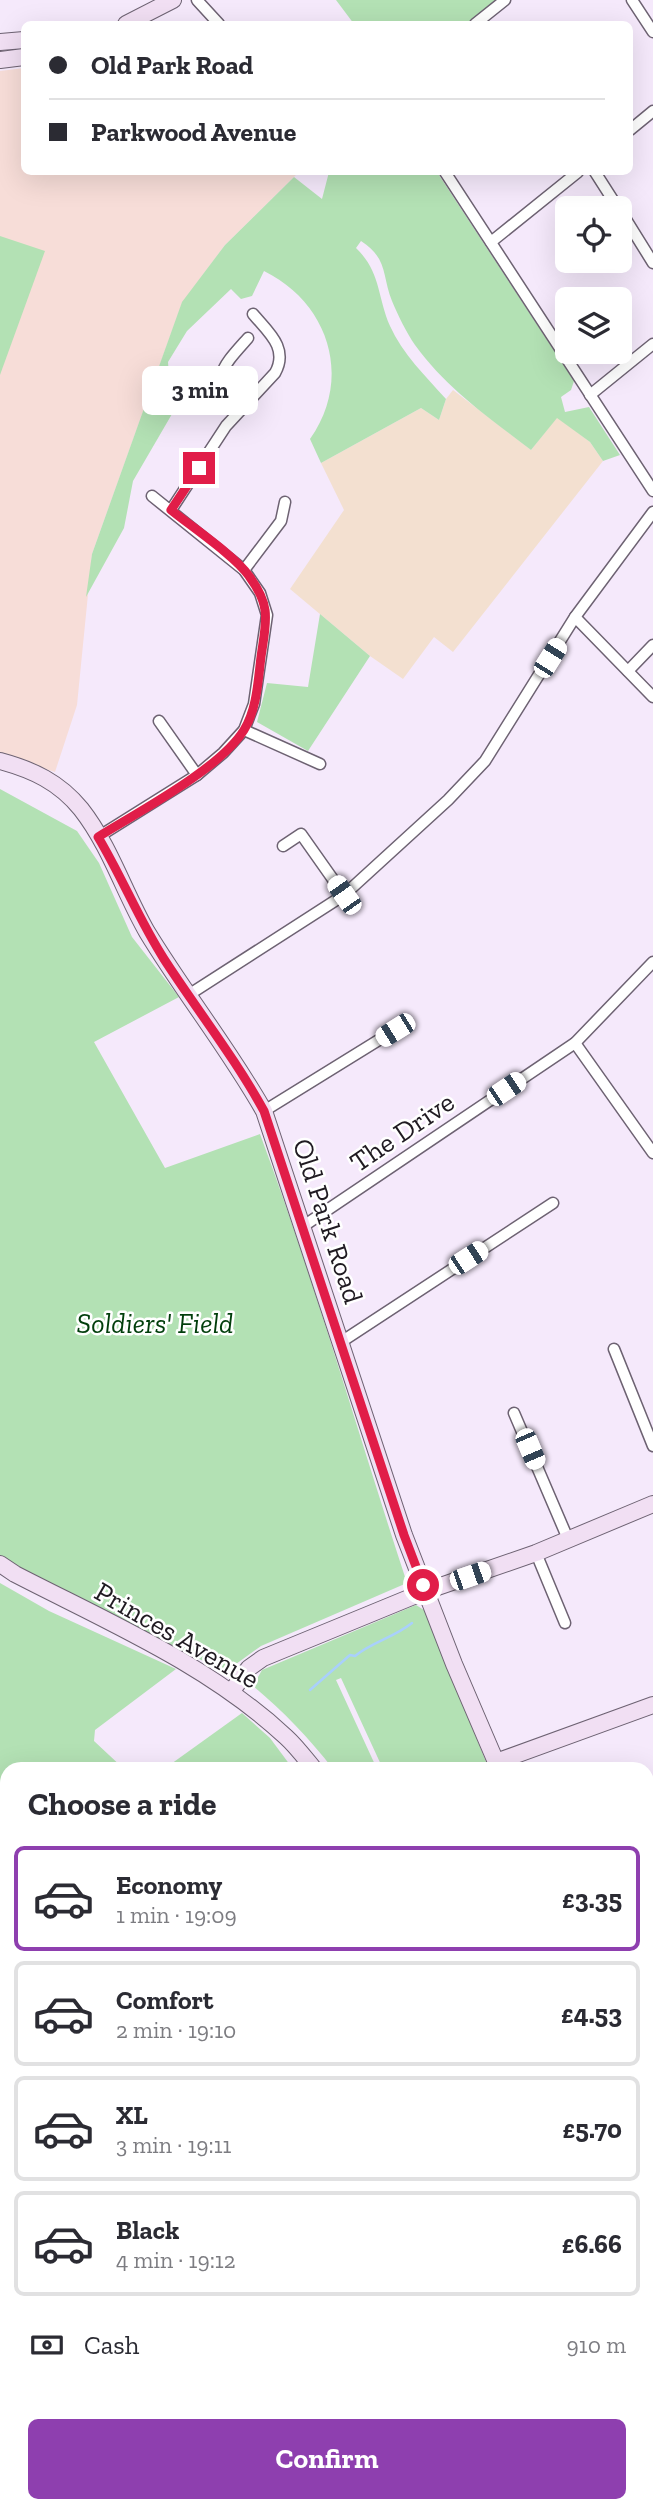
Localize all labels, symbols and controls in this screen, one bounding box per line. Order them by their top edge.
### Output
text: Old Park Road [91,49,253,81]
text: Parkwood Avenue [91,116,296,148]
map controls [555,196,632,364]
button: locate [555,196,632,273]
button: layers [555,287,632,364]
callout: 3 min [141,366,257,416]
text: 3 min [171,376,229,404]
route end [183,452,215,484]
car [530,635,571,681]
car [324,872,365,918]
car [372,1010,419,1050]
car [483,1069,530,1109]
street label: The Drive [344,1085,460,1179]
street label: Old Park Road [286,1134,370,1308]
car [445,1238,492,1278]
park label: Soldiers' Field [77,1307,233,1340]
car [513,1426,548,1472]
car [447,1559,494,1593]
route start [407,1569,439,1601]
street label: Princes Avenue [89,1575,265,1695]
text: Choose a ride [28,1785,216,1823]
icon: car [32,1867,95,1930]
text: Economy [116,1869,222,1901]
text: £3.35 [562,1883,622,1915]
text: 1 min · 19:09 [116,1901,237,1929]
icon: car [32,1982,95,2045]
text: Comfort [116,1984,213,2016]
text: £4.53 [561,1998,622,2030]
text: 2 min · 19:10 [116,2016,236,2044]
icon: car [32,2097,95,2160]
text: XL [116,2099,148,2131]
text: £5.70 [562,2113,622,2145]
text: 3 min · 19:11 [116,2131,231,2159]
icon: car [32,2212,95,2275]
text: Black [116,2214,179,2246]
text: £6.66 [562,2228,622,2260]
text: 4 min · 19:12 [116,2246,236,2274]
icon: cash [28,2326,66,2364]
text: Cash [84,2329,139,2361]
text: 910 m [567,2331,626,2359]
button: Confirm [28,2419,626,2499]

